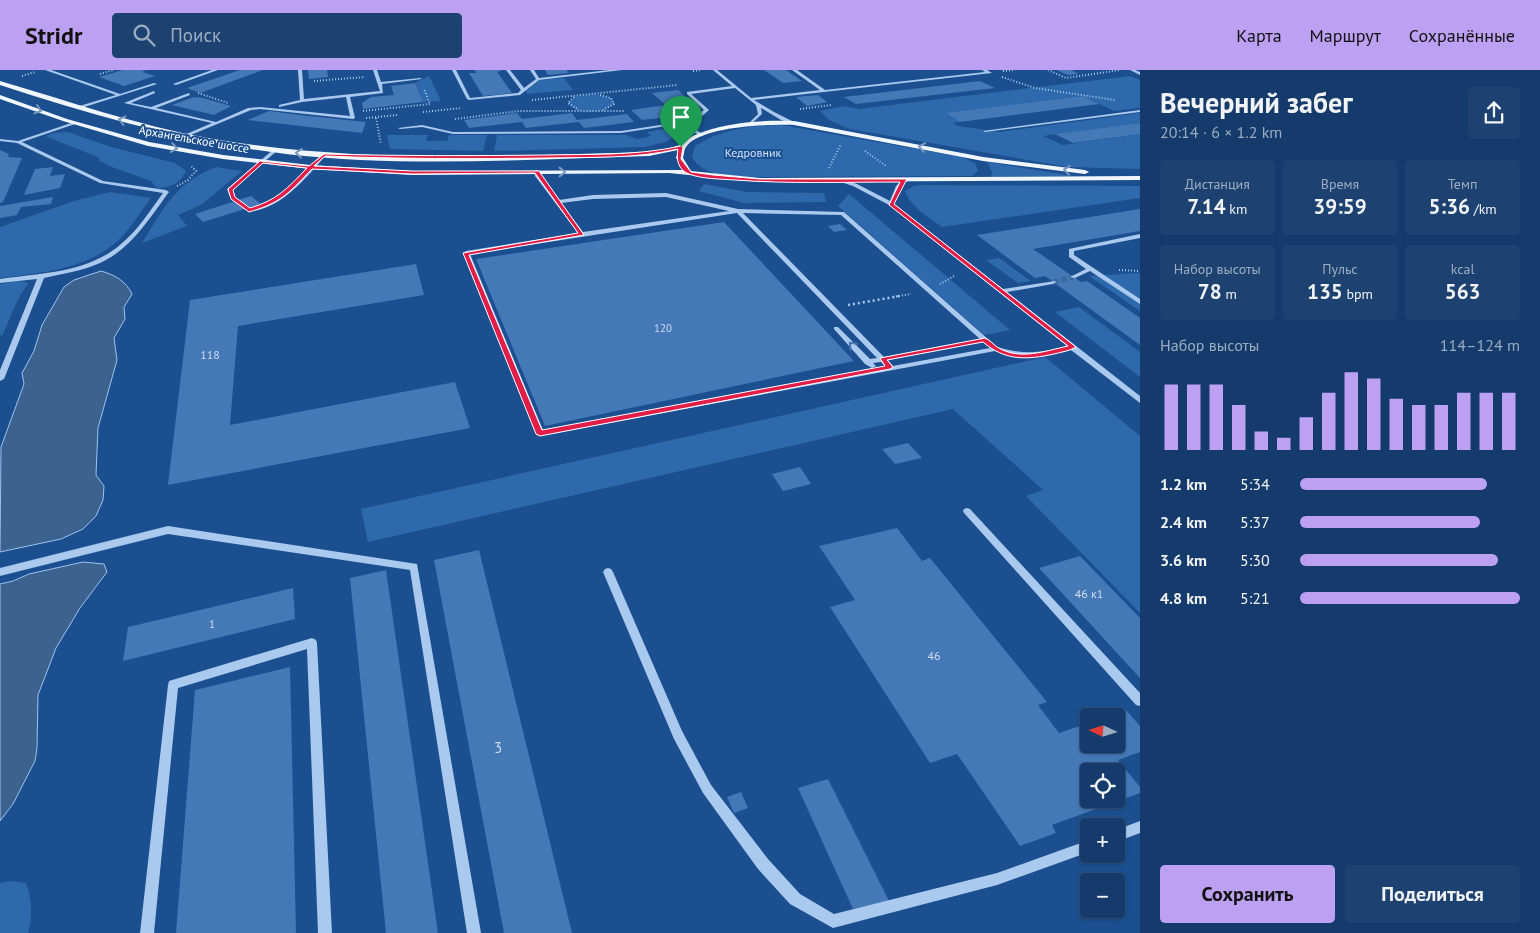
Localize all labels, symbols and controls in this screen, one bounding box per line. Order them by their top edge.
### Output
search box [112,13,462,58]
text: Stridr [25,20,82,51]
icon: search [130,21,158,49]
text: Поиск [170,23,221,47]
text: Карта [1236,24,1282,47]
text: Маршрут [1310,24,1381,47]
text: Сохранённые [1409,24,1515,47]
text: Вечерний забег [1160,84,1353,121]
button: share [1468,87,1520,139]
pin [660,96,702,147]
icon: arrive [667,103,695,131]
one-way arrow [33,104,42,114]
one-way arrow [118,115,127,126]
street label: Архангельское шоссе [138,122,250,156]
text: 20:14 · 6 × 1.2 km [1160,122,1282,142]
one-way arrow [917,142,926,152]
one-way arrow [170,143,178,153]
park label: Кедровник [725,145,782,160]
one-way arrow [295,147,303,158]
one-way arrow [1062,165,1071,175]
one-way arrow [558,167,566,177]
text: Дистанция [1185,175,1250,193]
text: Время [1321,175,1359,193]
text: Темп [1448,175,1477,193]
text: 7.14 [1187,193,1226,220]
text: 39:59 [1313,193,1367,220]
text: 5:36 [1429,193,1470,220]
text: km [1226,200,1247,218]
text: /km [1470,200,1497,218]
text: Набор высоты [1174,260,1261,278]
text: Пульс [1322,260,1358,278]
text: kcal [1451,260,1475,278]
text: 78 [1198,278,1222,305]
text: 135 [1307,278,1343,305]
text: 563 [1445,278,1481,305]
text: m [1222,285,1237,303]
text: bpm [1343,285,1373,303]
house number: 120 [654,321,672,335]
text: Набор высоты [1160,335,1259,355]
text: 114–124 m [1440,335,1520,355]
one-way arrow [849,342,858,351]
house number: 118 [200,347,220,362]
text: 1.2 km [1160,474,1207,494]
text: 5:34 [1240,474,1270,494]
text: 2.4 km [1160,512,1207,532]
text: 5:37 [1240,512,1270,532]
text: 3.6 km [1160,550,1207,570]
text: 5:30 [1240,550,1270,570]
house number: 46 к1 [1075,586,1103,601]
text: 4.8 km [1160,588,1207,608]
text: 5:21 [1240,588,1270,608]
house number: 1 [209,616,215,631]
house number: 46 [927,648,941,663]
north arrow [1080,708,1125,752]
map controls [1080,708,1125,918]
house number: 3 [494,738,502,757]
button: locate [1080,763,1125,808]
button: + [1080,818,1125,863]
button: Сохранить [1160,865,1335,923]
button: Поделиться [1345,865,1520,923]
button: − [1080,873,1125,918]

